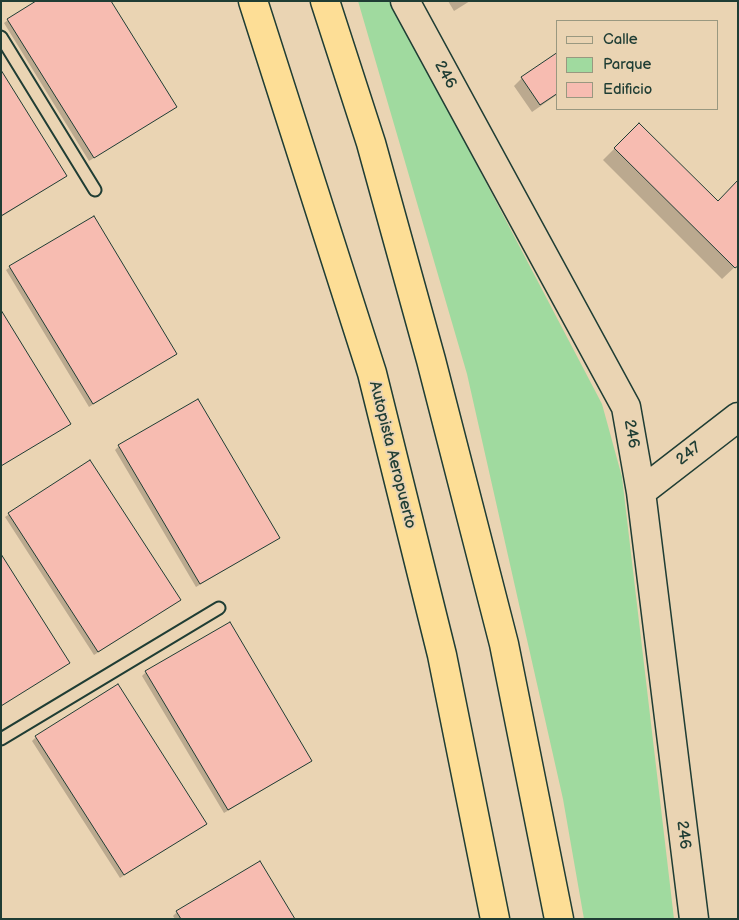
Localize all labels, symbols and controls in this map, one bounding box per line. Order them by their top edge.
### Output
legend [556,20,719,110]
text: Calle [603,30,638,49]
text: Parque [603,55,651,74]
street label: 246 [430,58,460,92]
text: Edificio [603,80,652,99]
street label: Autopista Aeropuerto [364,379,420,531]
street label: 246 [619,418,643,450]
street label: 247 [673,438,705,470]
street label: 246 [672,820,694,850]

